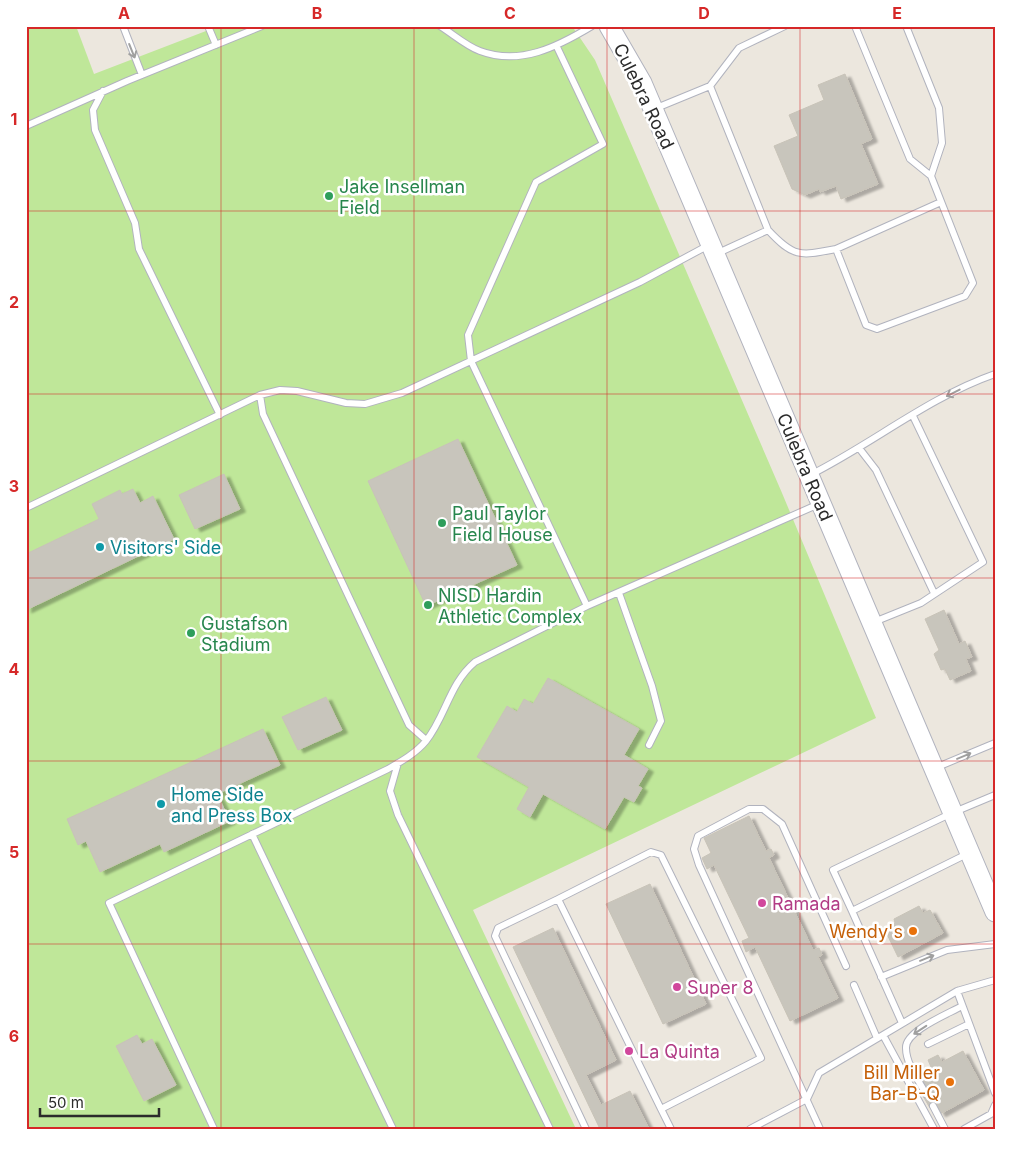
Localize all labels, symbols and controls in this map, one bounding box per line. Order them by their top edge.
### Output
text: A [118,3,130,23]
text: B [312,3,322,23]
text: C [504,3,516,23]
text: D [698,3,710,23]
text: E [892,3,902,23]
street label: Culebra Road [609,40,679,152]
one-way arrow [128,42,137,58]
text: 1 [11,109,17,129]
place label: Jake Insellman Field [339,176,465,218]
marker: Jake Insellman Field [323,190,335,202]
text: 2 [9,292,19,312]
one-way arrow [946,389,961,398]
street label: Culebra Road [773,410,837,524]
text: 3 [9,476,19,496]
place label: Paul Taylor Field House [452,503,553,545]
marker: Paul Taylor Field House [436,517,448,529]
place label: Visitors' Side [110,537,221,558]
marker: Visitors' Side [94,541,106,553]
place label: NISD Hardin Athletic Complex [438,585,582,627]
marker: NISD Hardin Athletic Complex [422,599,434,611]
place label: Gustafson Stadium [201,613,288,655]
marker: Gustafson Stadium [185,627,197,639]
text: 4 [9,659,20,679]
one-way arrow [956,751,971,760]
place label: Home Side and Press Box [171,784,293,826]
marker: Home Side and Press Box [155,798,167,810]
text: 5 [9,842,19,862]
place label: Ramada [772,893,841,914]
marker: Ramada [756,897,768,909]
place label: Wendy's [829,921,903,942]
marker: Wendy's [907,925,919,937]
one-way arrow [918,953,934,962]
place label: Super 8 [687,977,754,998]
marker: Super 8 [671,981,683,993]
one-way arrow [913,1025,927,1035]
text: 6 [9,1026,19,1046]
place label: La Quinta [639,1041,720,1062]
marker: La Quinta [623,1045,635,1057]
place label: Bill Miller Bar-B-Q [863,1062,940,1104]
marker: Bill Miller Bar-B-Q [944,1076,956,1088]
scale bar [40,1085,159,1117]
text: 50 m [48,1093,84,1112]

